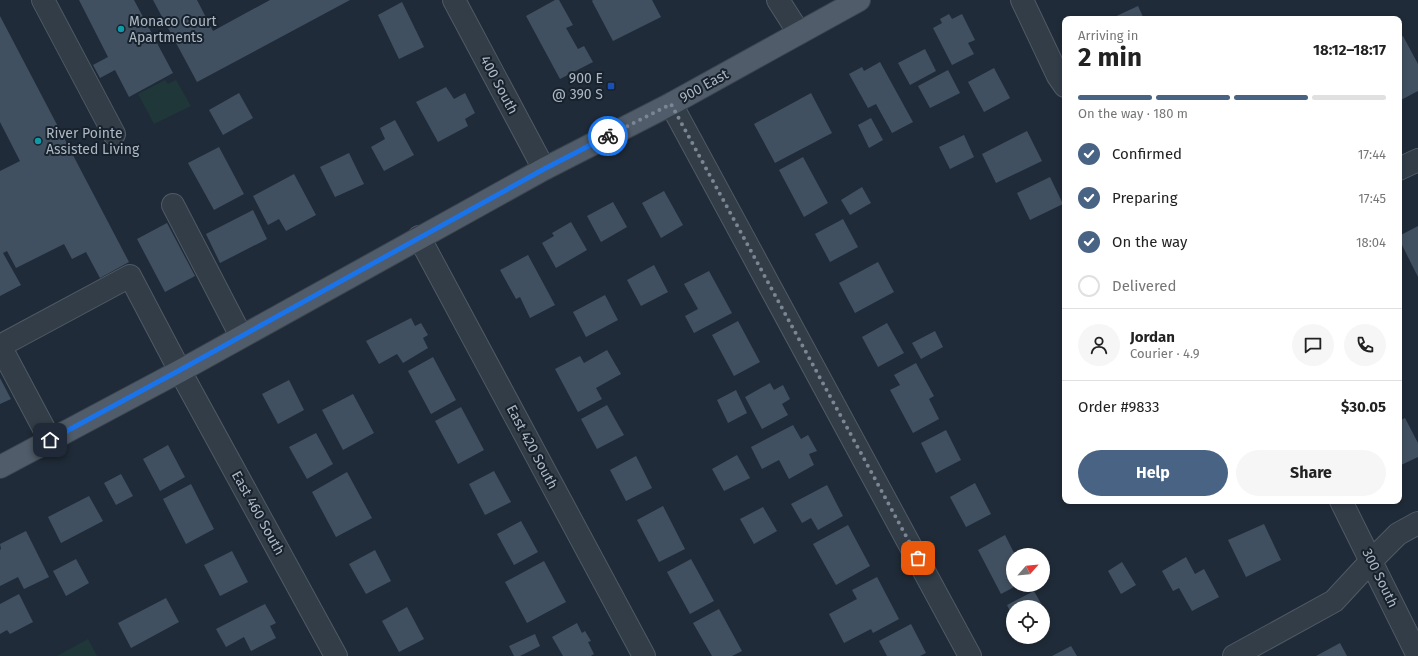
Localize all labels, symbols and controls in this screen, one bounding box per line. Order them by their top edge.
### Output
place label: Monaco Court Apartments [129,13,217,46]
marker: Monaco Court Apartments [116,24,126,34]
text: Arriving in [1078,28,1138,43]
text: 18:12–18:17 [1313,41,1386,59]
text: 2 min [1078,42,1142,73]
street label: 400 South [476,53,522,117]
street label: 900 East [677,65,732,106]
place label: 900 E @ 390 S [552,70,603,103]
marker: 900 E @ 390 S [606,81,616,91]
text: On the way · 180 m [1078,106,1188,121]
courier [588,116,628,156]
place label: River Pointe Assisted Living [46,125,140,158]
icon: bike [597,125,619,147]
marker: River Pointe Assisted Living [33,136,43,146]
icon: check [1078,143,1100,165]
text: Confirmed [1112,145,1182,163]
text: 17:44 [1358,147,1386,162]
icon: check [1078,187,1100,209]
text: Preparing [1112,189,1177,207]
text: 17:45 [1358,191,1386,206]
icon: check [1078,231,1100,253]
text: On the way [1112,233,1187,251]
text: 18:04 [1356,235,1386,250]
text: Delivered [1112,277,1176,295]
button: person [1078,324,1120,366]
button: chat [1292,324,1334,366]
button: phone [1344,324,1386,366]
text: Jordan [1130,328,1175,346]
text: Courier · 4.9 [1130,346,1200,361]
text: Order #9833 [1078,398,1160,416]
text: $30.05 [1341,398,1386,416]
street label: East 420 South [503,402,561,492]
pin [33,423,67,457]
icon: home [39,429,61,451]
button: Help [1078,450,1228,496]
button: Share [1236,450,1386,496]
street label: East 460 South [228,468,288,558]
pin [901,541,935,575]
street label: 300 South [1358,546,1402,610]
icon: bag [907,547,929,569]
north arrow [1006,548,1050,592]
map controls [1006,548,1050,644]
button: locate [1006,600,1050,644]

